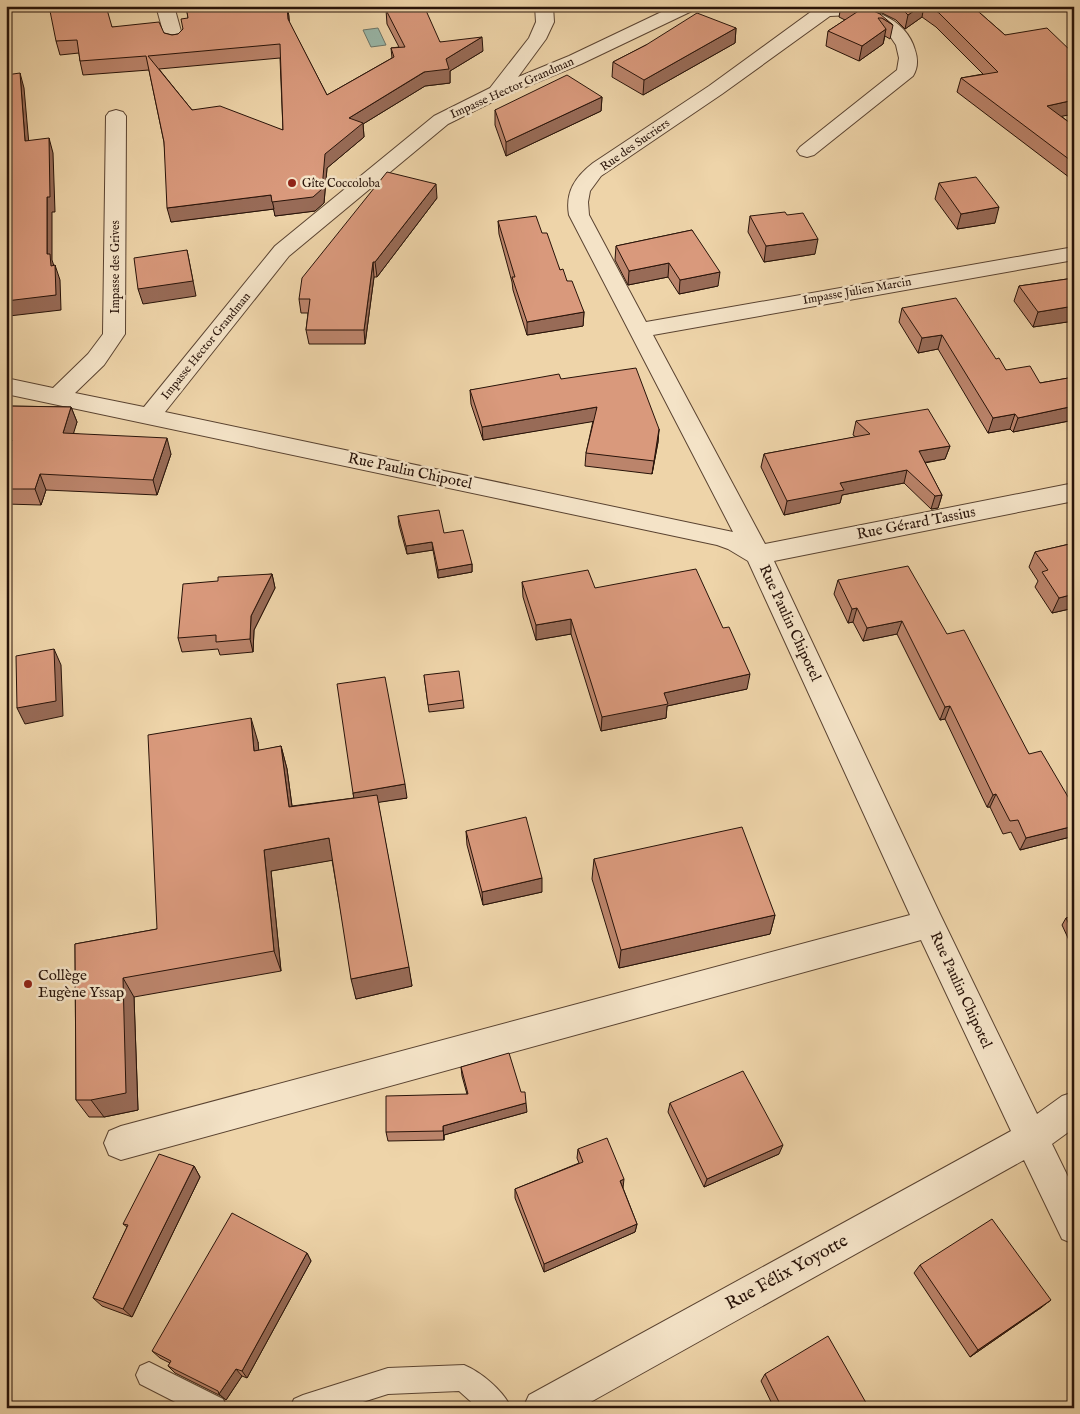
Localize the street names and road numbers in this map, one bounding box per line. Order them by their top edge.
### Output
street label: Impasse Hector Grandman [448,54,577,123]
street label: Rue des Sucriers [597,116,673,174]
street label: Impasse des Grives [108,220,124,314]
street label: Impasse Julien Marcin [801,274,913,309]
street label: Impasse Hector Grandman [158,289,255,403]
street label: Rue Paulin Chipotel [346,449,475,494]
street label: Rue Gérard Tassius [855,502,977,544]
street label: Rue Paulin Chipotel [755,562,826,685]
street label: Rue Paulin Chipotel [926,929,997,1052]
street label: Rue Félix Yoyotte [722,1230,852,1316]

